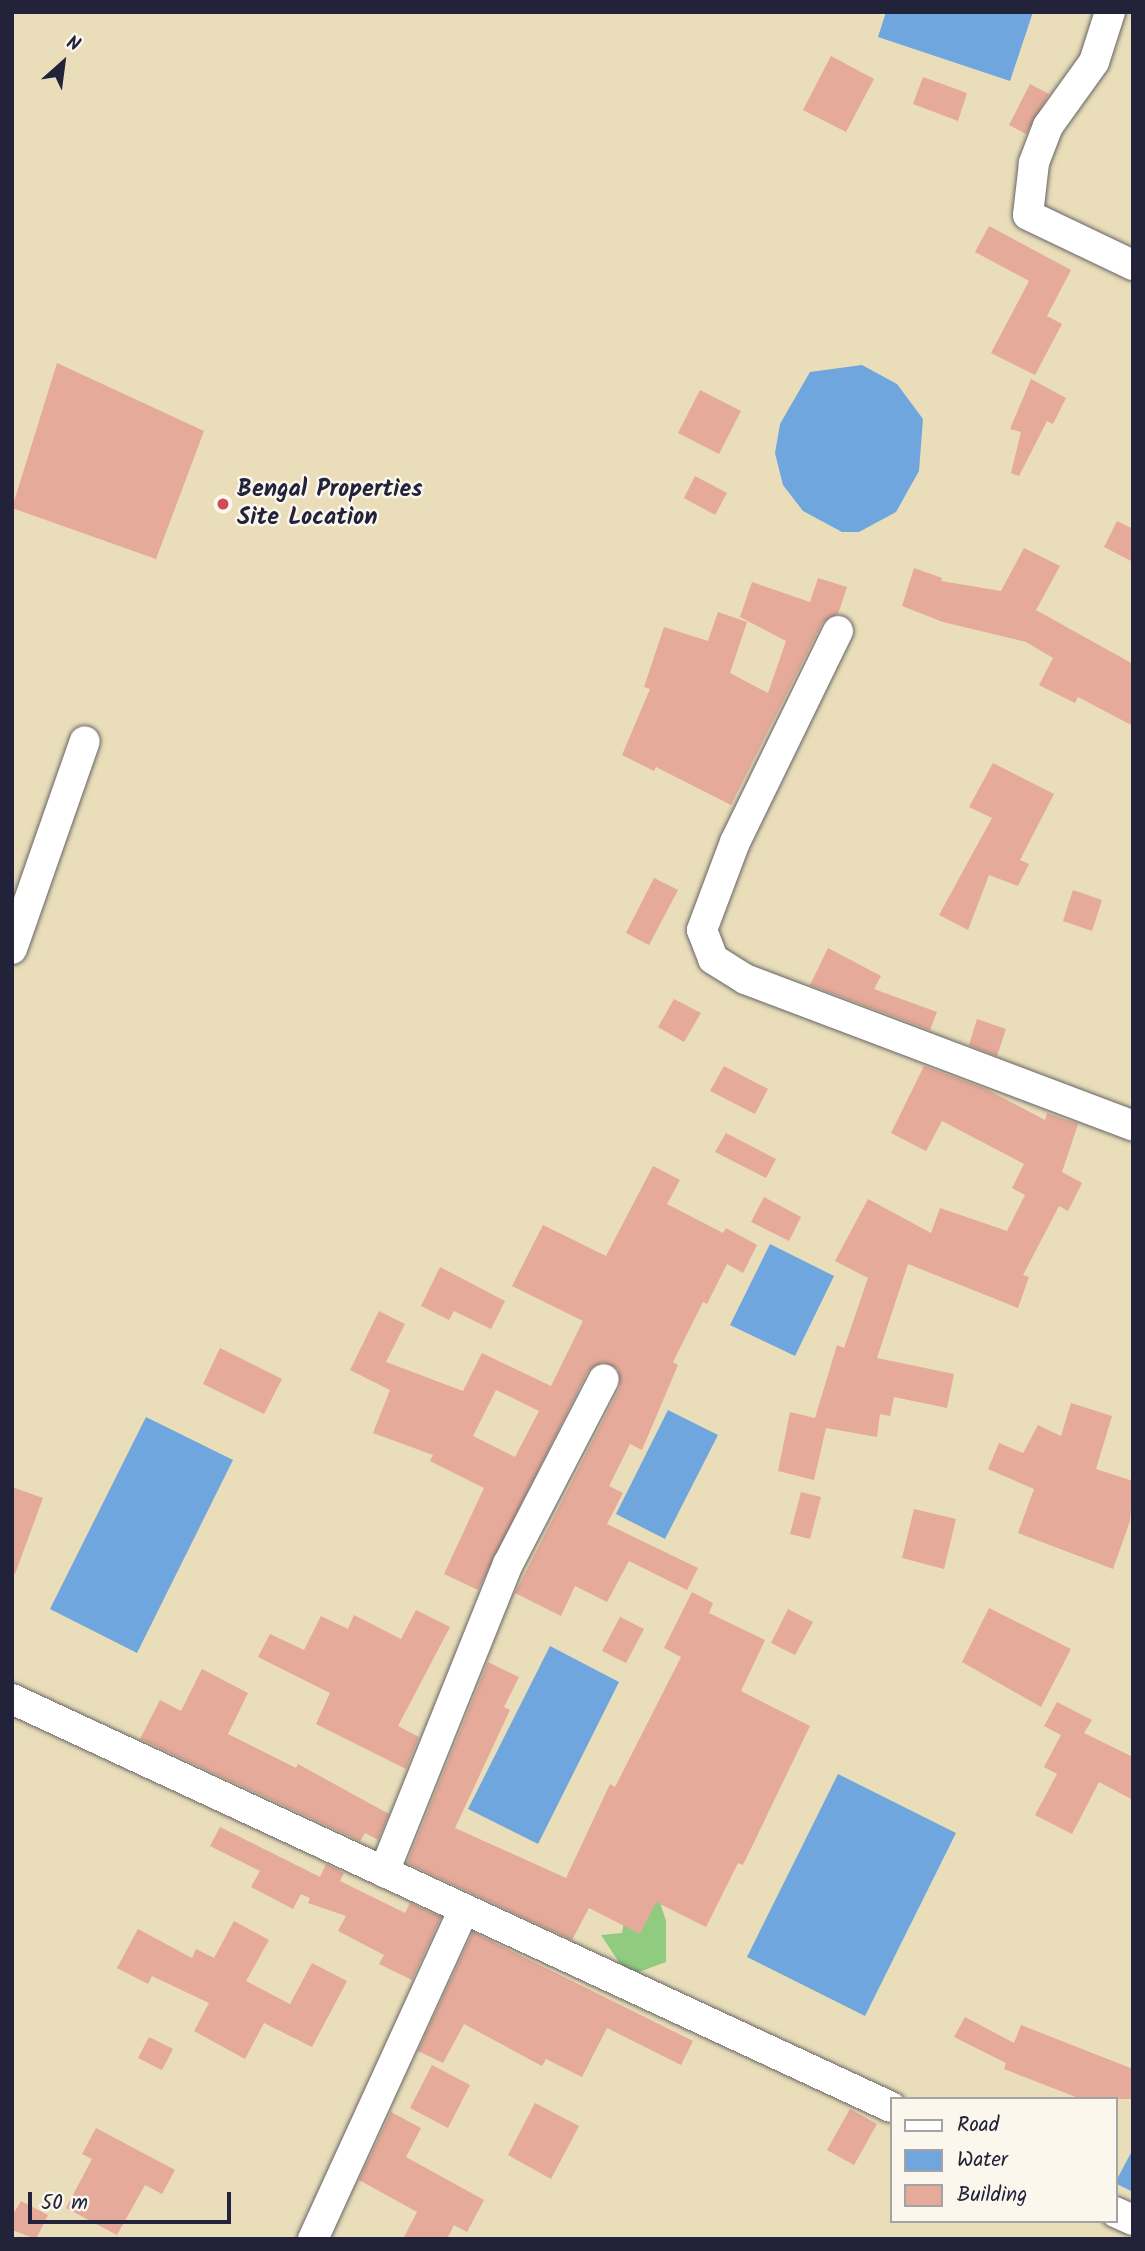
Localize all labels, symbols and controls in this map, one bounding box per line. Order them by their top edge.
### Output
north arrow [28,28,98,98]
text: N [61,28,85,61]
place label: Bengal Properties Site Location [237,476,422,532]
marker: Bengal Properties Site Location [215,496,231,512]
legend [890,2097,1117,2223]
text: Road [957,2109,999,2142]
text: Water [957,2144,1008,2177]
scale bar [32,2178,234,2222]
text: Building [957,2179,1027,2212]
text: 50 m [41,2187,88,2220]

